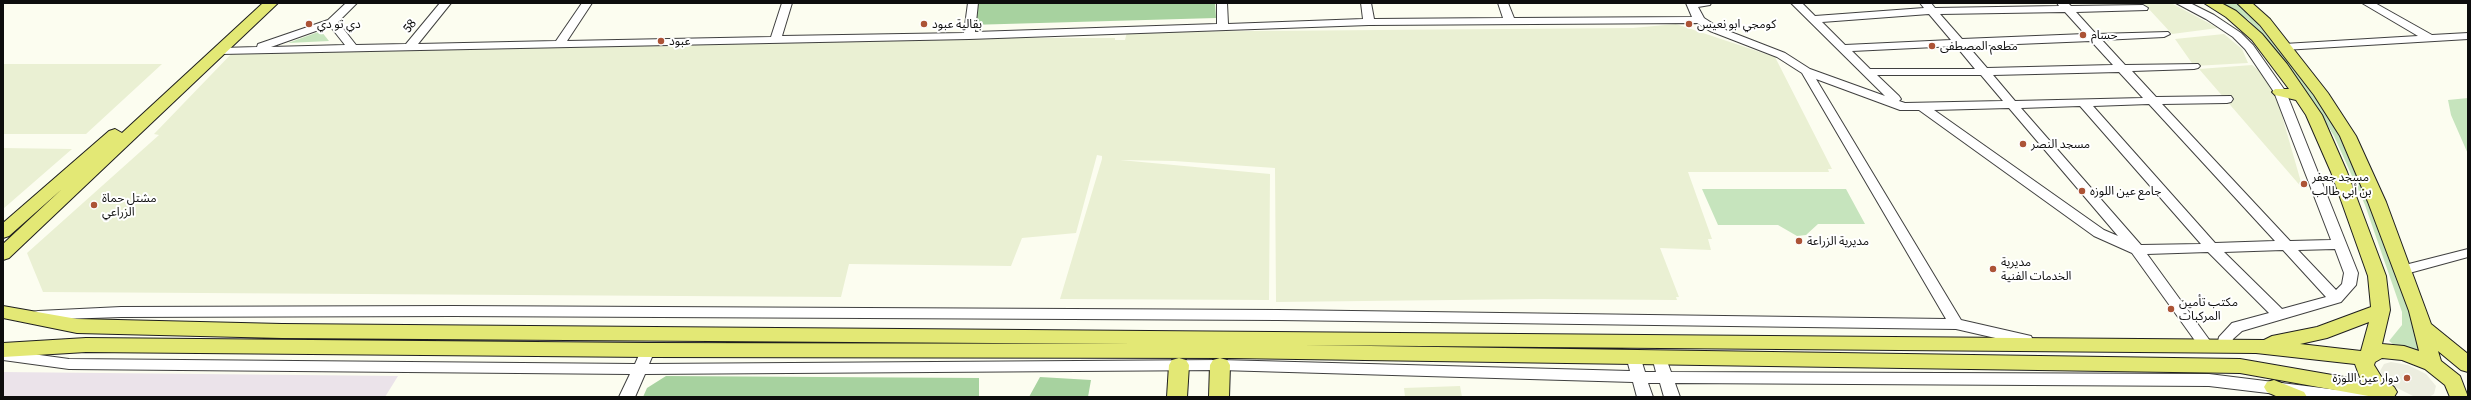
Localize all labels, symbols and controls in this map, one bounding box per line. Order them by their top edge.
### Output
place label: دي تو دي [317,17,361,31]
street label: 58 [400,17,420,35]
place label: بقالية عبود [932,17,982,31]
place label: كومجي ابو نعيس [1697,17,1776,31]
marker: دي تو دي [304,19,314,29]
marker: بقالية عبود [919,19,929,29]
marker: كومجي ابو نعيس [1684,19,1694,29]
place label: حسام [2091,28,2118,42]
marker: حسام [2078,30,2088,40]
place label: عبود [669,34,691,48]
marker: عبود [656,36,666,46]
place label: مطعم المصطفى [1940,39,2018,53]
marker: مطعم المصطفى [1927,41,1937,51]
place label: مسجد النصر [2031,137,2090,151]
marker: مسجد النصر [2018,139,2028,149]
place label: مسجد جعفر بن أبي طالب [2312,170,2372,198]
marker: مسجد جعفر بن أبي طالب [2299,179,2309,189]
place label: جامع عين اللوزه [2090,184,2161,198]
marker: جامع عين اللوزه [2077,186,2087,196]
place label: مشتل حماة الزراعي [102,191,156,219]
marker: مشتل حماة الزراعي [89,200,99,210]
place label: مديرية الزراعة [1807,234,1869,248]
marker: مديرية الزراعة [1794,236,1804,246]
place label: مديرية الخدمات الفنية [2001,255,2071,283]
marker: مديرية الخدمات الفنية [1988,264,1998,274]
place label: مكتب تأمين المركبات [2179,295,2238,323]
marker: مكتب تأمين المركبات [2166,304,2176,314]
place label: دوار عين اللوزة [2333,371,2399,385]
marker: دوار عين اللوزة [2402,373,2412,383]

